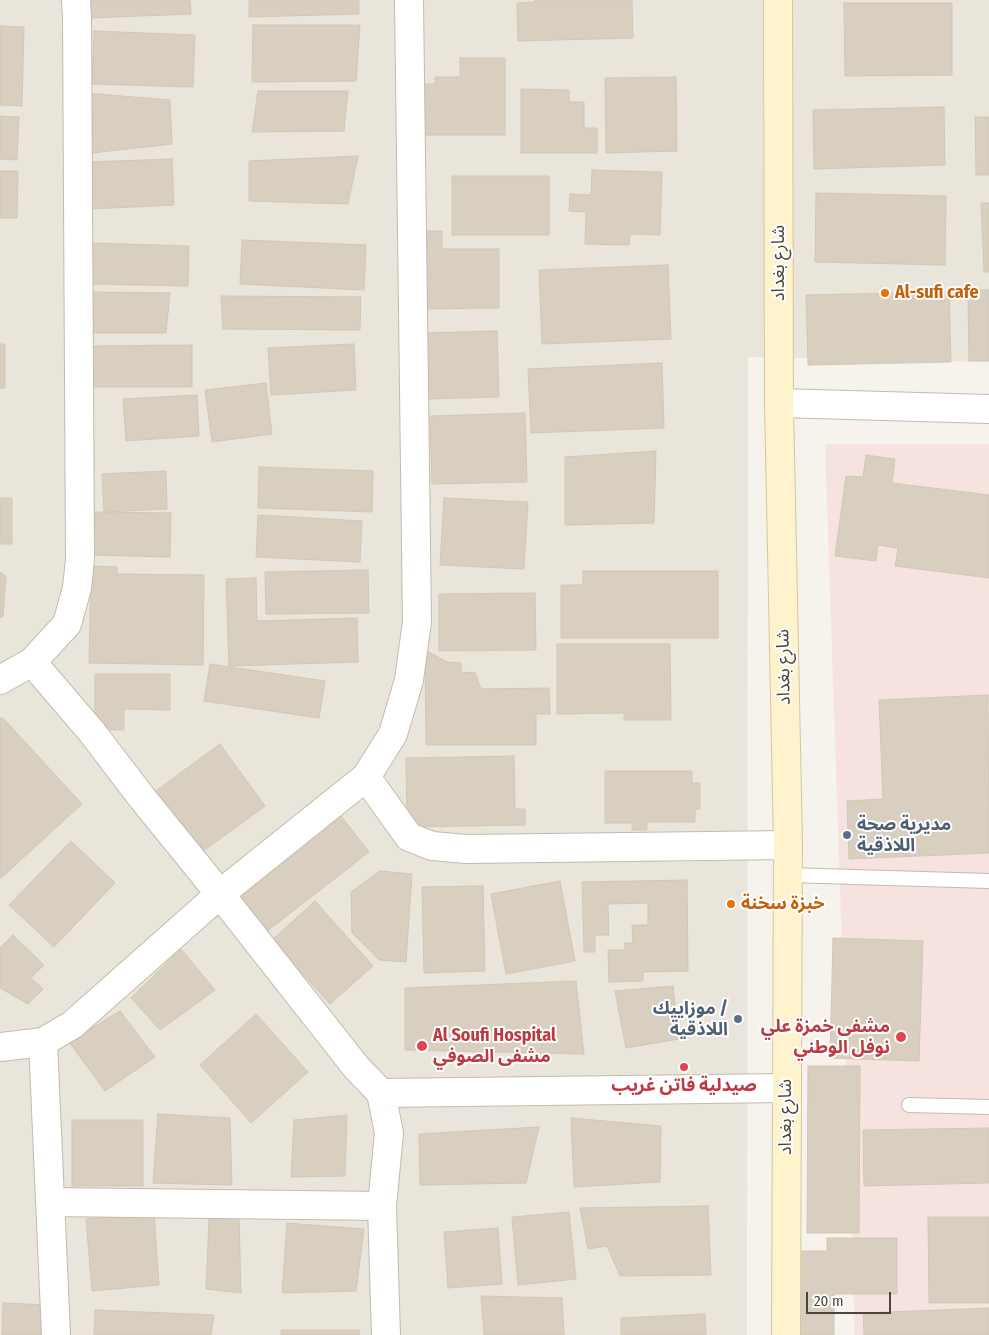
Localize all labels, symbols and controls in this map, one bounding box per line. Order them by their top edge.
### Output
street label: شارع بغداد [768,225,790,301]
place label: Al-sufi cafe [895,282,979,304]
marker: Al-sufi cafe [879,287,891,299]
street label: شارع بغداد [773,629,795,705]
place label: مديرية صحة اللاذقية [857,814,951,856]
marker: مديرية صحة اللاذقية [841,829,853,841]
place label: خبزة سخنة [741,893,825,915]
marker: خبزة سخنة [725,898,737,910]
place label: موزاييك / اللاذقية [653,998,728,1040]
marker: موزاييك / اللاذقية [732,1013,744,1025]
place label: مشفى خمزة علي نوفل الوطني [761,1016,890,1058]
place label: Al Soufi Hospital مشفى الصوفي [433,1025,556,1068]
marker: مشفى خمزة علي نوفل الوطني [894,1030,908,1044]
marker: Al Soufi Hospital مشفى الصوفي [415,1039,429,1053]
marker: صيدلية فاتن غريب [678,1061,690,1073]
place label: صيدلية فاتن غريب [611,1075,757,1097]
street label: شارع بغداد [775,1079,797,1155]
scale bar [809,1282,894,1314]
text: 20 m [814,1292,844,1310]

